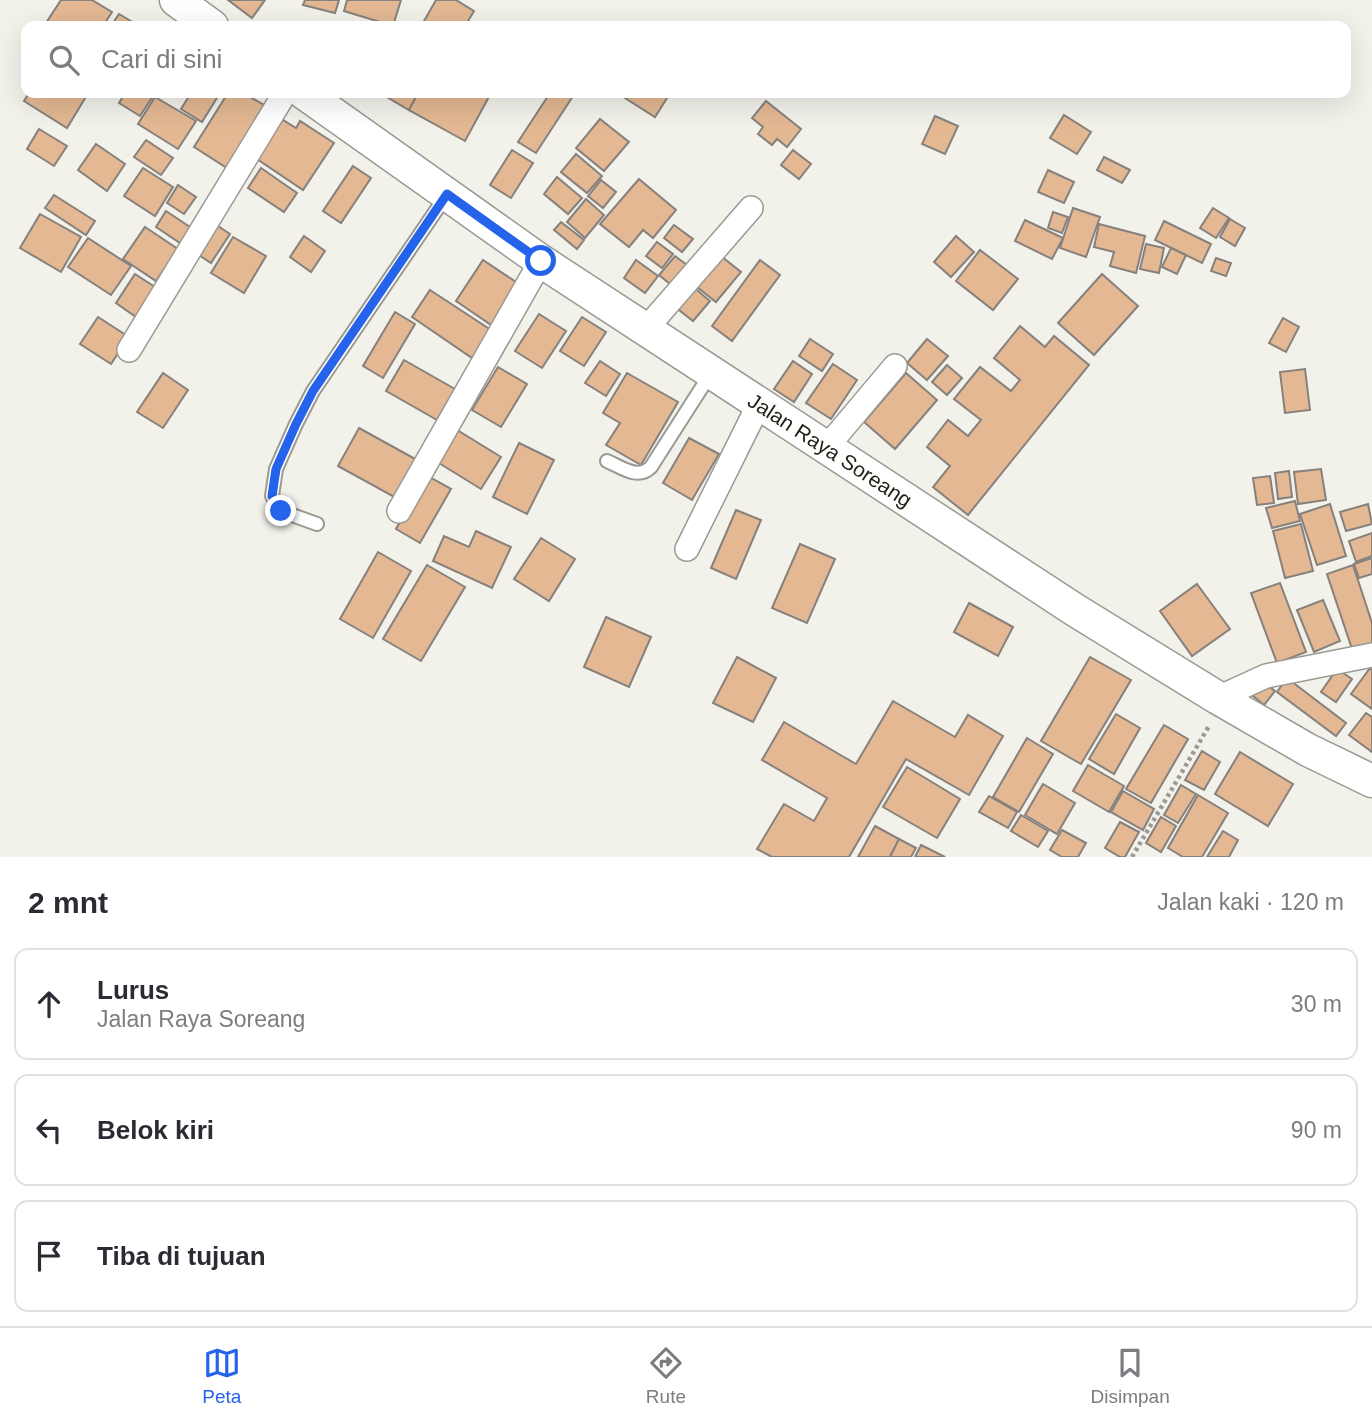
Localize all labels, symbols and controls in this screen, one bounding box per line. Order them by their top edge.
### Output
search box [21,21,1351,98]
icon: search [45,41,83,79]
text: Cari di sini [101,44,222,74]
route start [525,245,556,276]
street label: Jalan Raya Soreang [744,389,916,511]
route end [265,495,296,526]
text: 2 mnt [28,886,108,919]
text: Jalan kaki · 120 m [1157,889,1344,915]
text: Lurus [97,975,169,1005]
icon: ahead [30,985,68,1023]
text: 30 m [1291,991,1342,1017]
text: Jalan Raya Soreang [97,1006,305,1032]
icon: left [30,1111,68,1149]
text: Belok kiri [97,1115,214,1145]
text: 90 m [1291,1117,1342,1143]
icon: arrive [30,1237,68,1275]
text: Tiba di tujuan [97,1241,266,1271]
tab: Peta [202,1344,241,1408]
tab: Rute [646,1344,686,1408]
tab: Disimpan [1091,1344,1170,1408]

